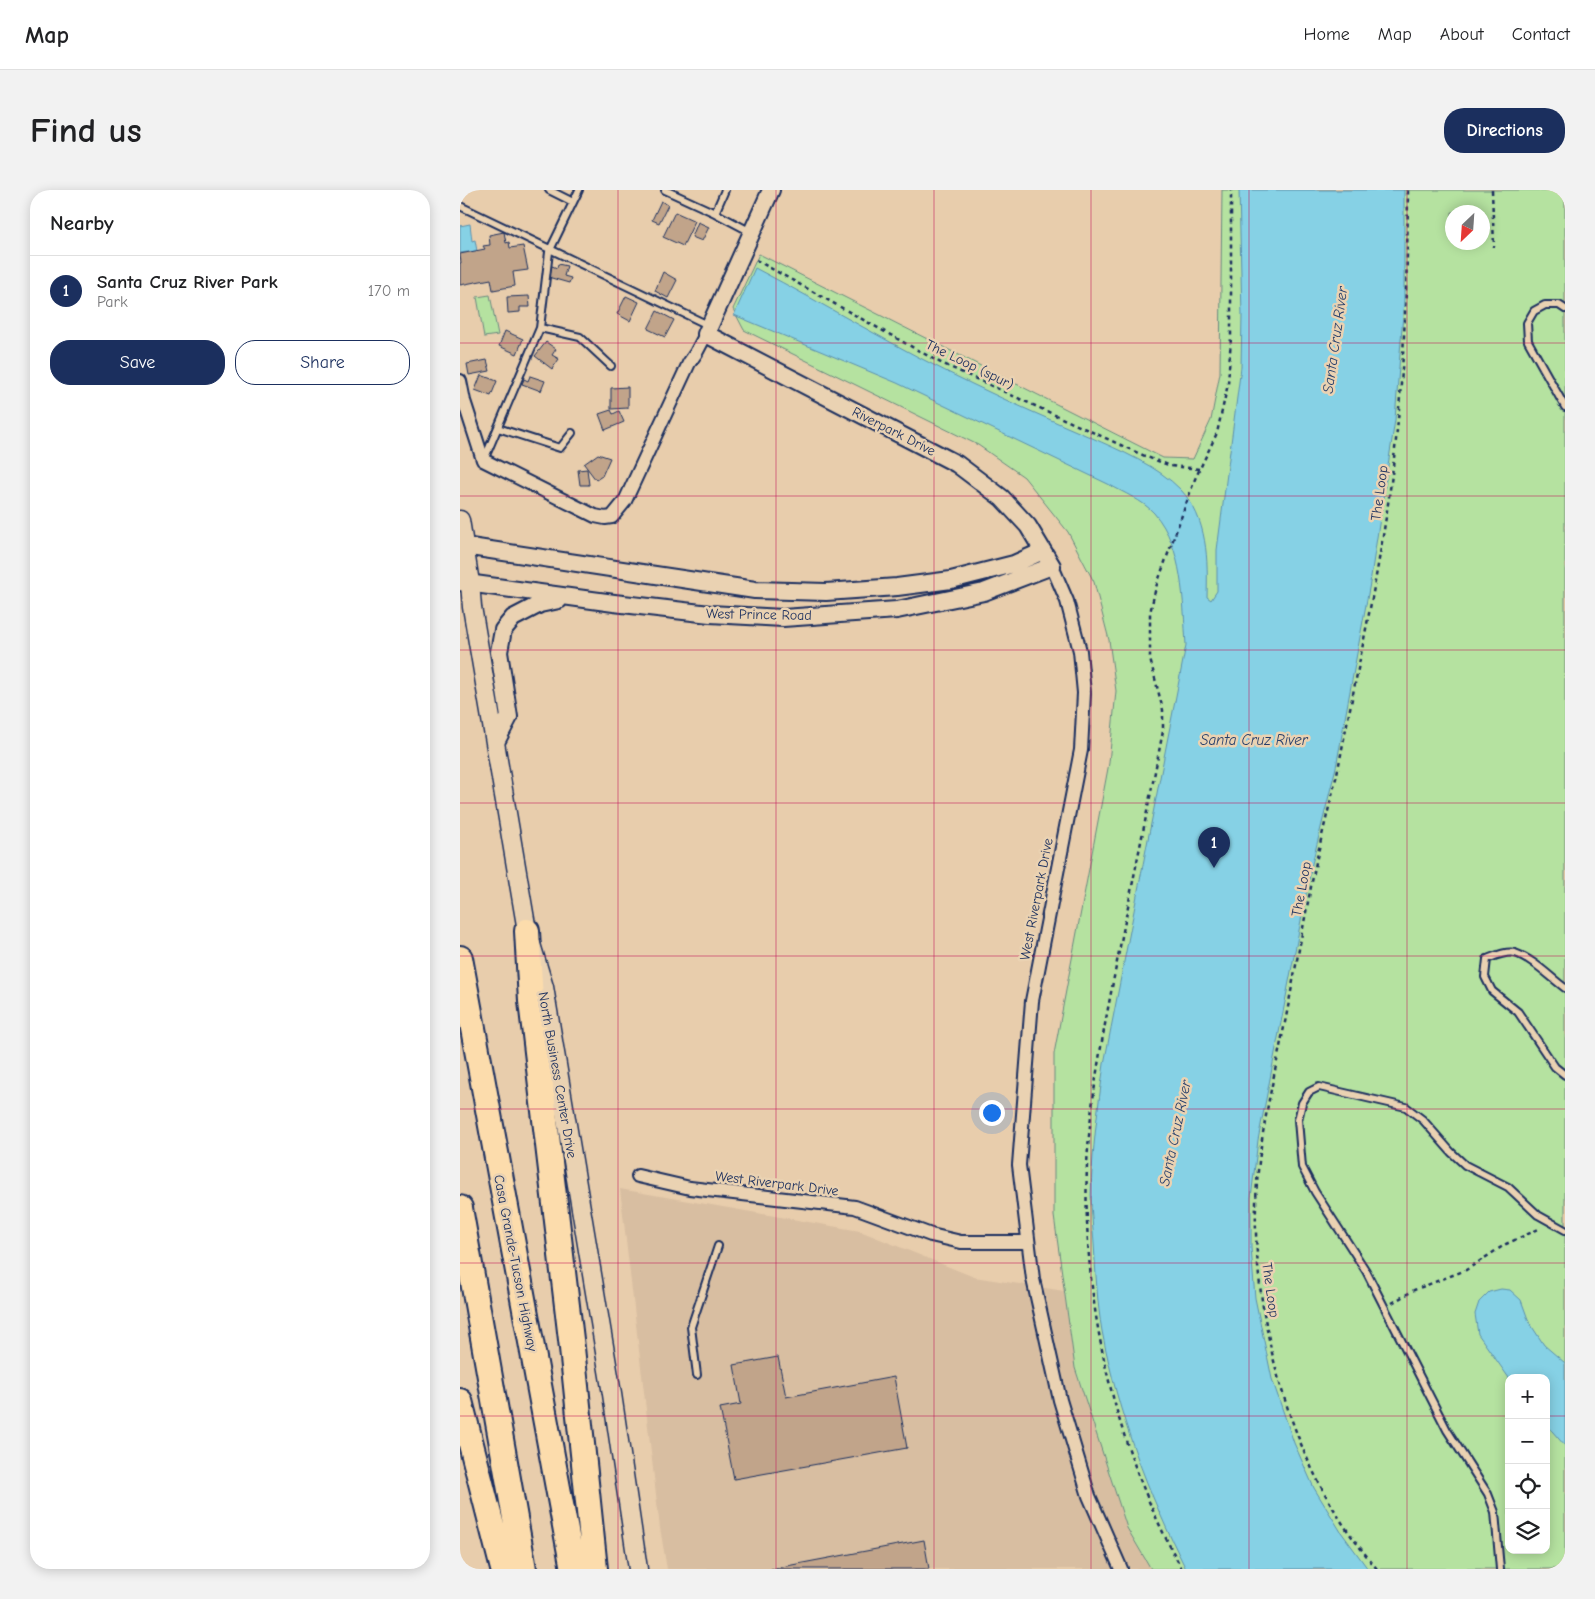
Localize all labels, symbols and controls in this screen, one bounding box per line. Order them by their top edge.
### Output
text: Map [25,21,69,49]
text: Home [1303,24,1350,45]
text: Map [1378,24,1412,45]
text: About [1440,24,1484,45]
text: Contact [1512,24,1570,45]
button: Directions [1444,108,1565,153]
text: Find us [30,110,142,151]
north arrow [1445,205,1490,250]
text: Nearby [50,211,114,235]
text: Santa Cruz River Park [97,271,278,293]
text: 1 [63,282,69,300]
text: 170 m [368,282,410,300]
water label: Santa Cruz River [1319,284,1352,395]
text: Park [97,293,128,311]
street label: The Loop (spur) [923,336,1017,393]
button: Save [50,340,225,385]
button: Share [235,340,410,385]
street label: Riverpark Drive [849,403,938,460]
street label: The Loop [1367,464,1392,522]
street label: West Prince Road [706,605,812,624]
water label: Santa Cruz River [1200,731,1309,749]
pin: 1 [1198,827,1230,868]
street label: West Riverpark Drive [1016,837,1057,962]
street label: The Loop [1288,860,1315,918]
street label: North Business Center Drive [534,991,581,1160]
water label: Santa Cruz River [1155,1077,1195,1188]
your location [979,1100,1005,1126]
street label: West Riverpark Drive [714,1167,840,1199]
street label: Casa Grande-Tucson Highway [490,1173,541,1354]
street label: The Loop [1258,1261,1283,1319]
map controls [1505,1374,1550,1554]
button: + [1505,1374,1550,1419]
button: − [1505,1419,1550,1464]
button: locate [1505,1464,1550,1509]
button: layers [1505,1509,1550,1554]

